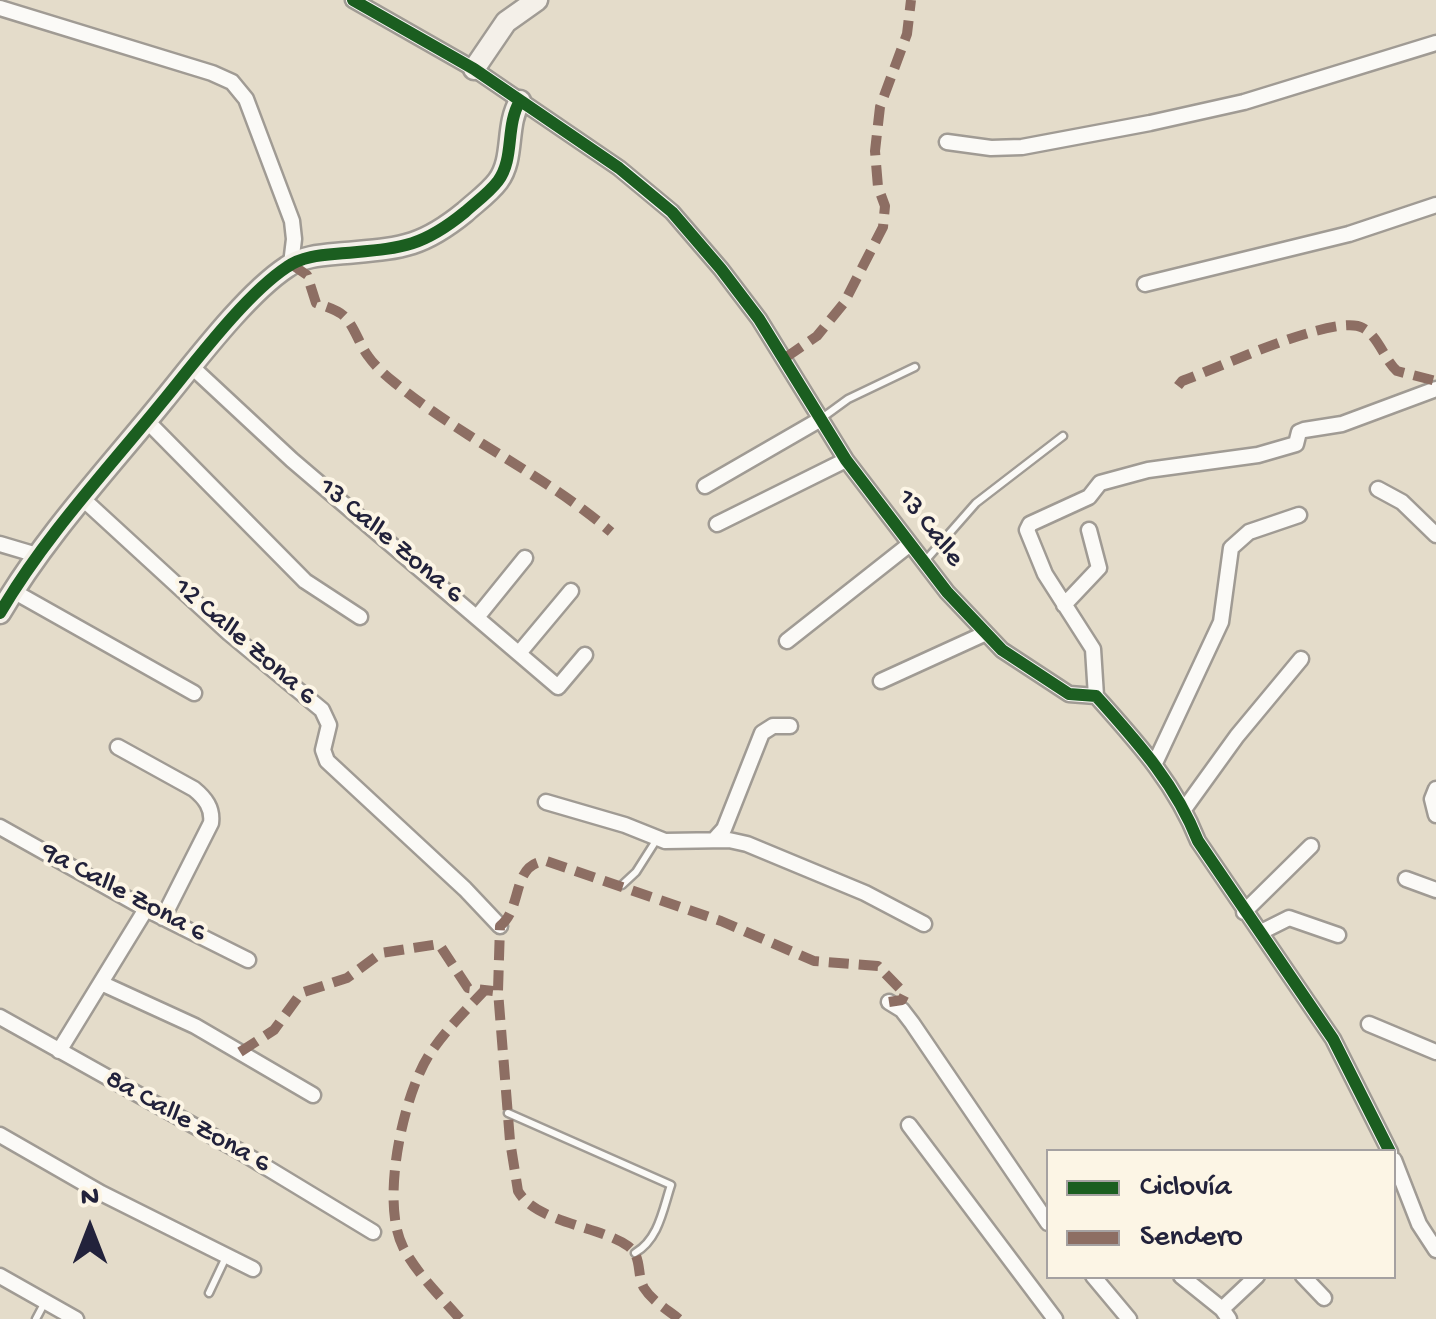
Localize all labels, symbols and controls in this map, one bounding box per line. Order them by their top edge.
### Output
street label: 13 Calle Zona 6 [311,472,469,612]
street label: 13 Calle [888,483,970,575]
street label: 12 Calle Zona 6 [166,572,322,714]
street label: 9a Calle Zona 6 [34,836,212,952]
street label: 8a Calle Zona 6 [98,1064,276,1182]
legend [1046,1149,1396,1279]
text: Ciclovía [1140,1171,1232,1206]
north arrow [40,1179,140,1279]
text: N [81,1182,99,1215]
text: Sendero [1140,1221,1243,1256]

